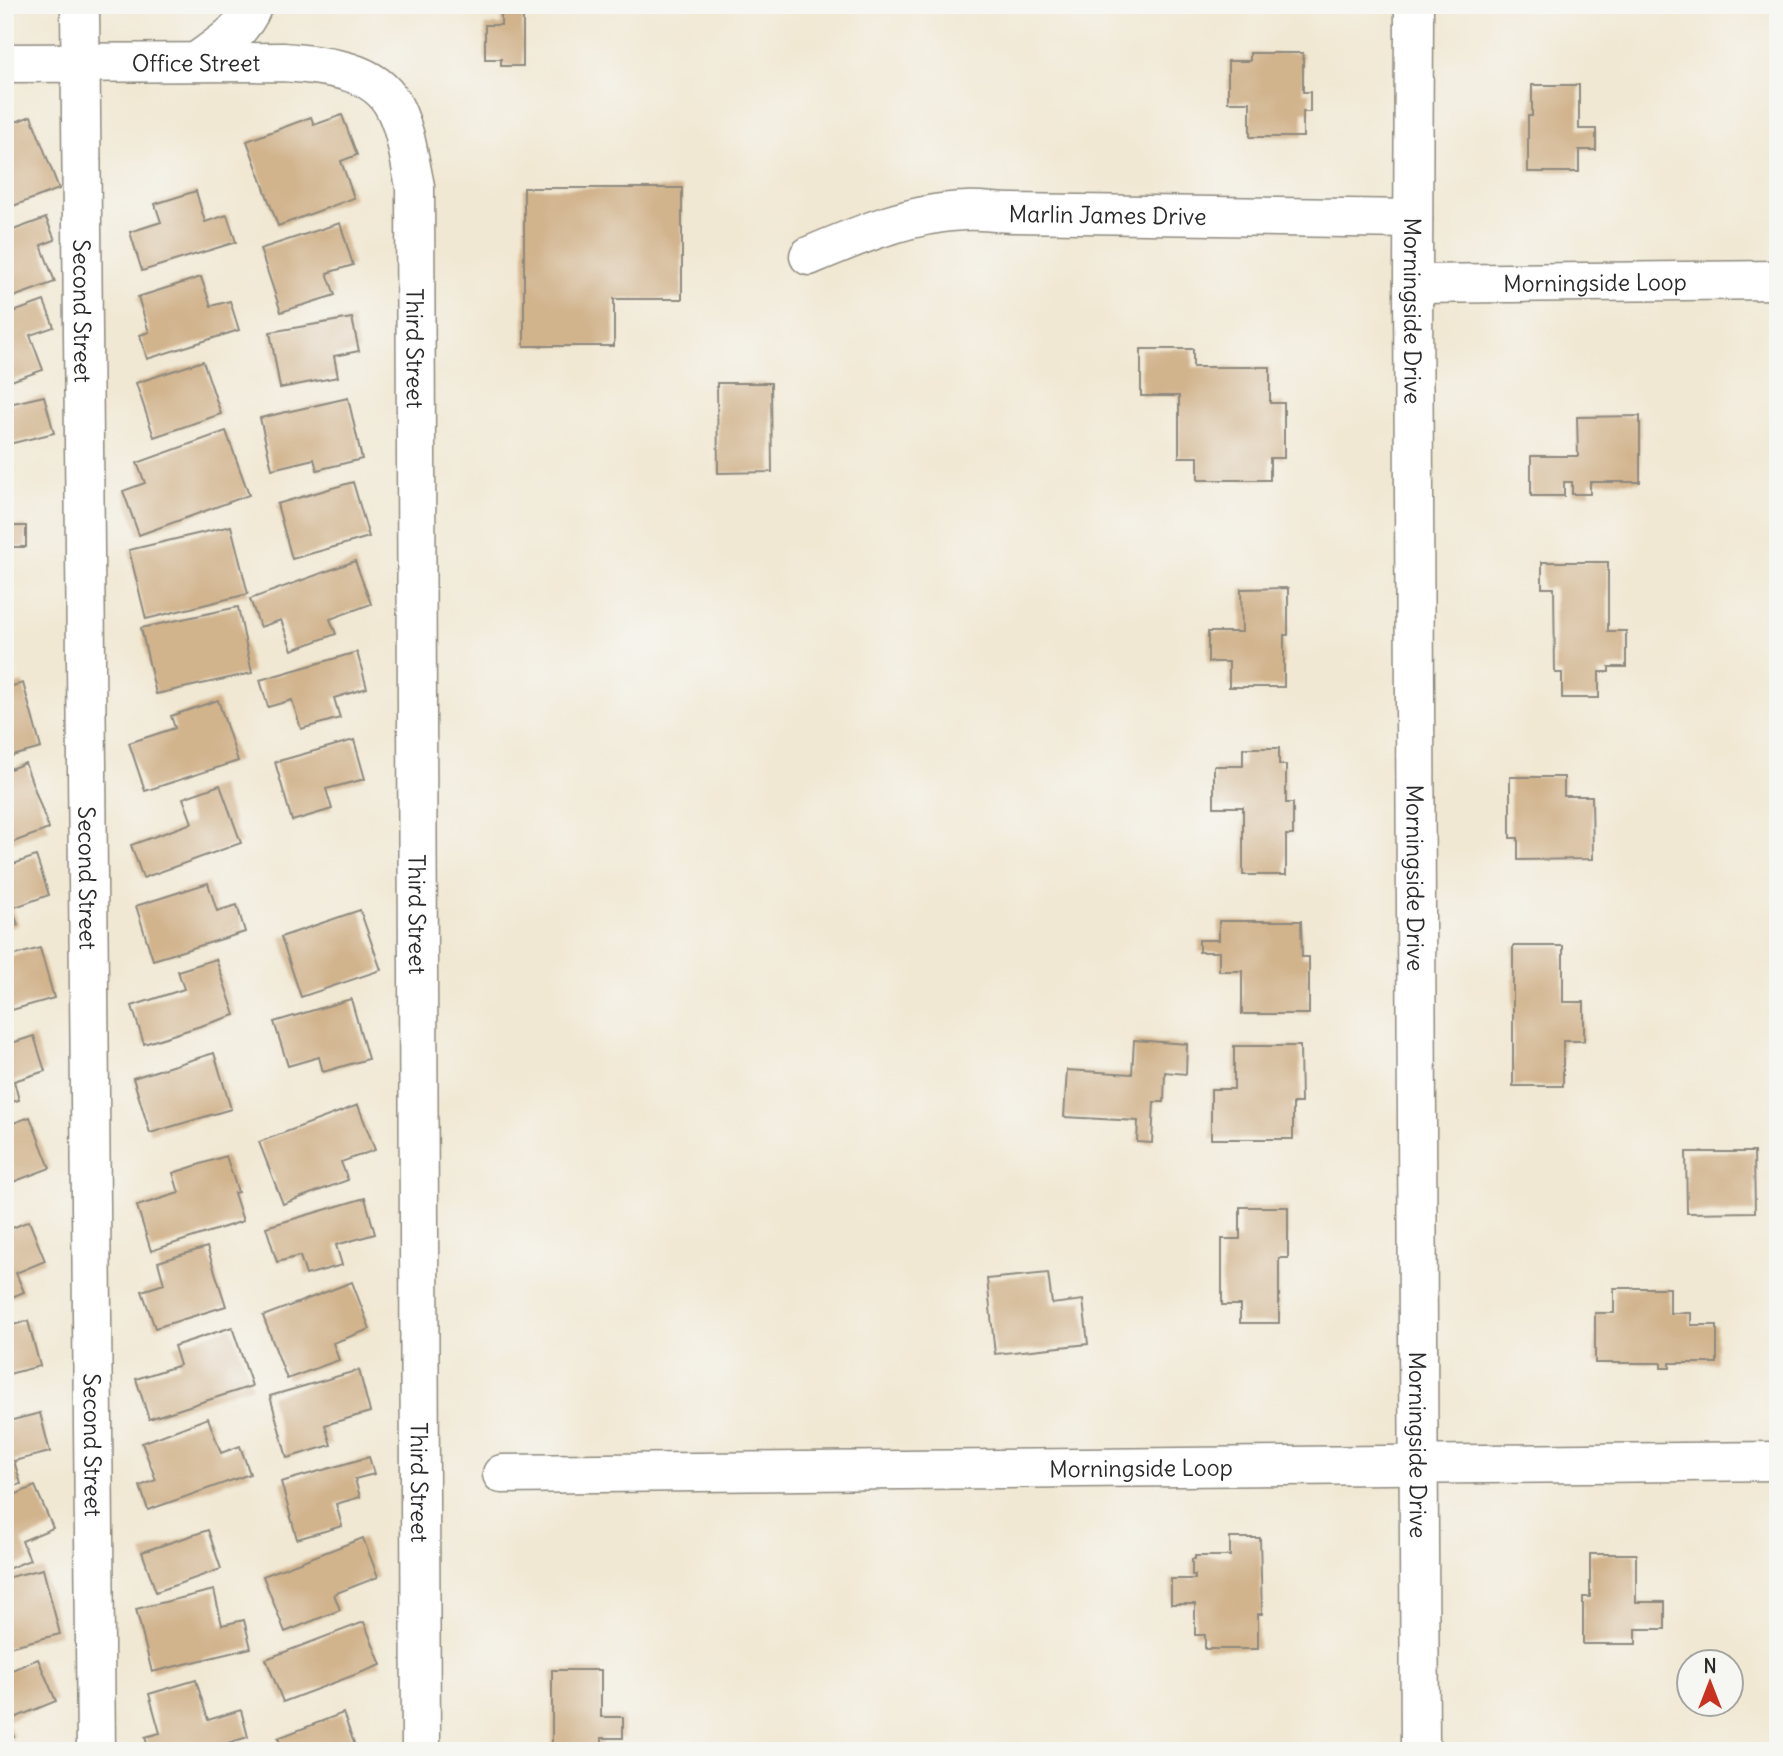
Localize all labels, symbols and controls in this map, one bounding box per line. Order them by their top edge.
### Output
street label: Office Street [132,48,261,77]
street label: Marlin James Drive [1008,198,1207,230]
street label: Morningside Drive [1398,218,1428,404]
street label: Second Street [68,239,98,383]
street label: Morningside Loop [1503,267,1687,298]
street label: Third Street [401,288,430,409]
street label: Morningside Drive [1401,785,1431,971]
street label: Second Street [73,806,103,950]
street label: Third Street [403,854,433,975]
street label: Morningside Drive [1404,1352,1433,1538]
street label: Second Street [78,1373,108,1517]
street label: Third Street [405,1422,435,1543]
street label: Morningside Loop [1049,1452,1233,1483]
north arrow [1674,1648,1744,1718]
text: N [1703,1654,1717,1678]

